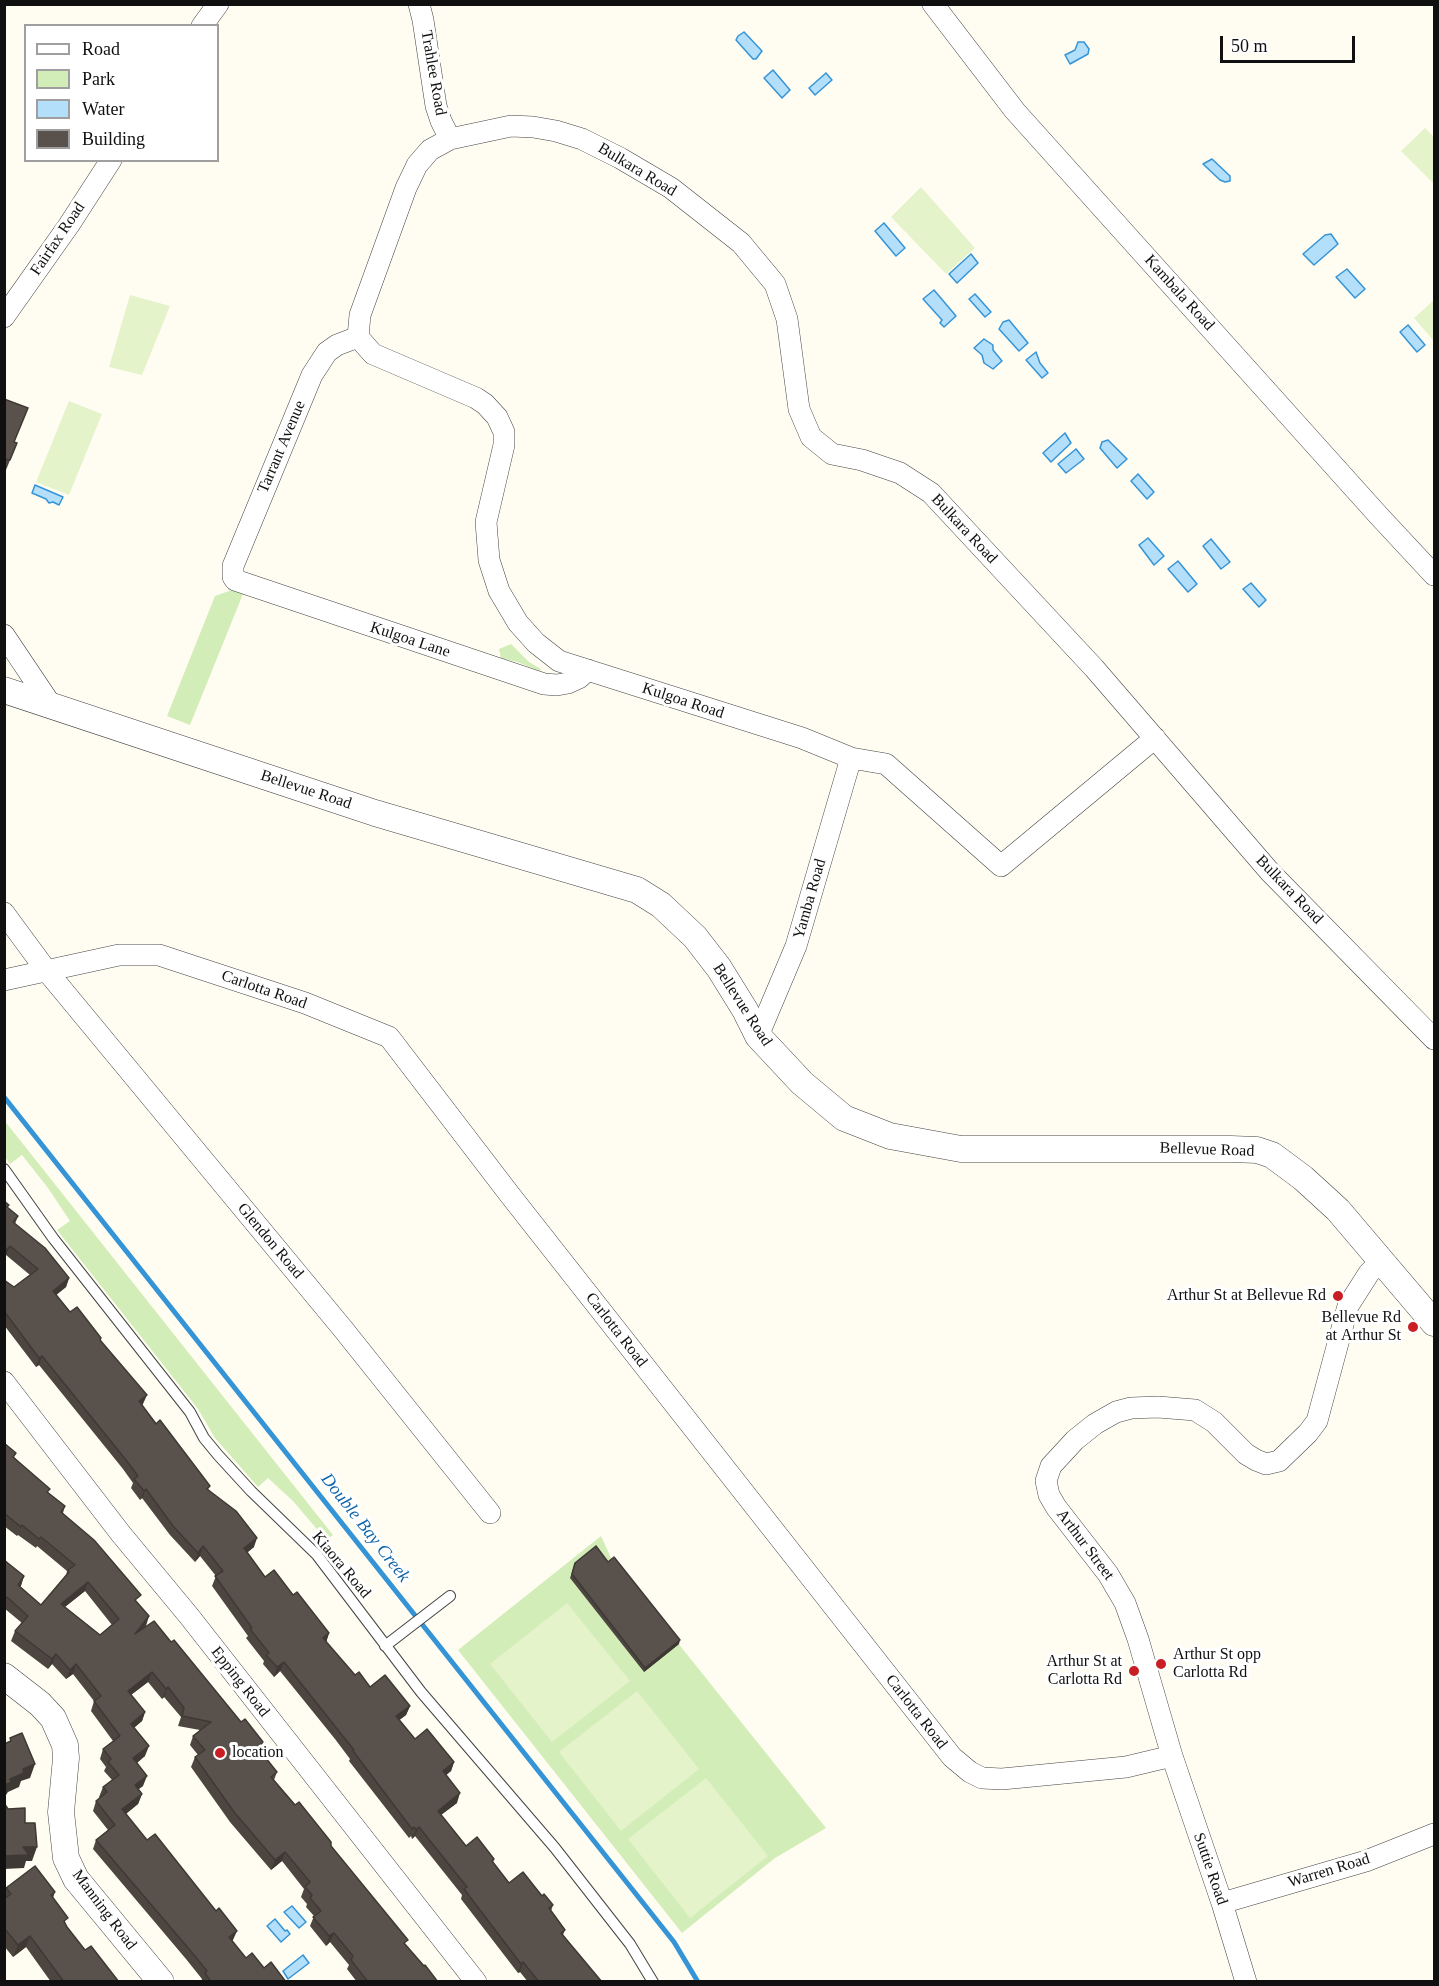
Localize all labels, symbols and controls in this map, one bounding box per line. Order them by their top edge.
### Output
legend [24,24,219,162]
scale bar [1223,24,1358,62]
street label: Trahlee Road [416,29,450,117]
text: 50 m [1231,36,1268,56]
text: Road [82,39,120,59]
text: Park [82,69,115,89]
text: Water [82,99,125,119]
text: Building [82,129,145,149]
street label: Bulkara Road [594,139,680,201]
street label: Fairfax Road [27,199,89,279]
street label: Kambala Road [1140,251,1218,335]
street label: Tarrant Avenue [254,398,310,496]
street label: Bulkara Road [927,490,1001,568]
street label: Kulgoa Lane [368,618,452,662]
street label: Kulgoa Road [640,679,726,723]
street label: Bellevue Road [258,766,354,814]
street label: Bulkara Road [1251,852,1327,928]
street label: Yamba Road [789,857,831,941]
street label: Bellevue Road [708,960,776,1050]
street label: Carlotta Road [219,966,309,1014]
street label: Bellevue Road [1159,1139,1255,1161]
street label: Glendon Road [233,1199,307,1283]
place label: Arthur St at Bellevue Rd [1167,1286,1326,1306]
street label: Carlotta Road [581,1289,651,1371]
marker: Arthur St at Bellevue Rd [1331,1289,1345,1303]
place label: Bellevue Rd at Arthur St [1321,1308,1401,1346]
marker: Bellevue Rd at Arthur St [1406,1320,1420,1334]
water label: Double Bay Creek [316,1469,414,1587]
street label: Arthur Street [1052,1506,1118,1584]
street label: Kiaora Road [308,1528,374,1602]
street label: Epping Road [207,1643,273,1721]
place label: Arthur St opp Carlotta Rd [1173,1645,1261,1683]
place label: Arthur St at Carlotta Rd [1046,1652,1122,1690]
marker: Arthur St opp Carlotta Rd [1154,1657,1168,1671]
marker: Arthur St at Carlotta Rd [1127,1664,1141,1678]
street label: Carlotta Road [881,1671,951,1753]
place label: location [232,1743,284,1763]
marker: location [213,1746,227,1760]
street label: Suttie Road [1189,1830,1231,1908]
street label: Warren Road [1286,1849,1372,1893]
street label: Manning Road [68,1866,140,1954]

